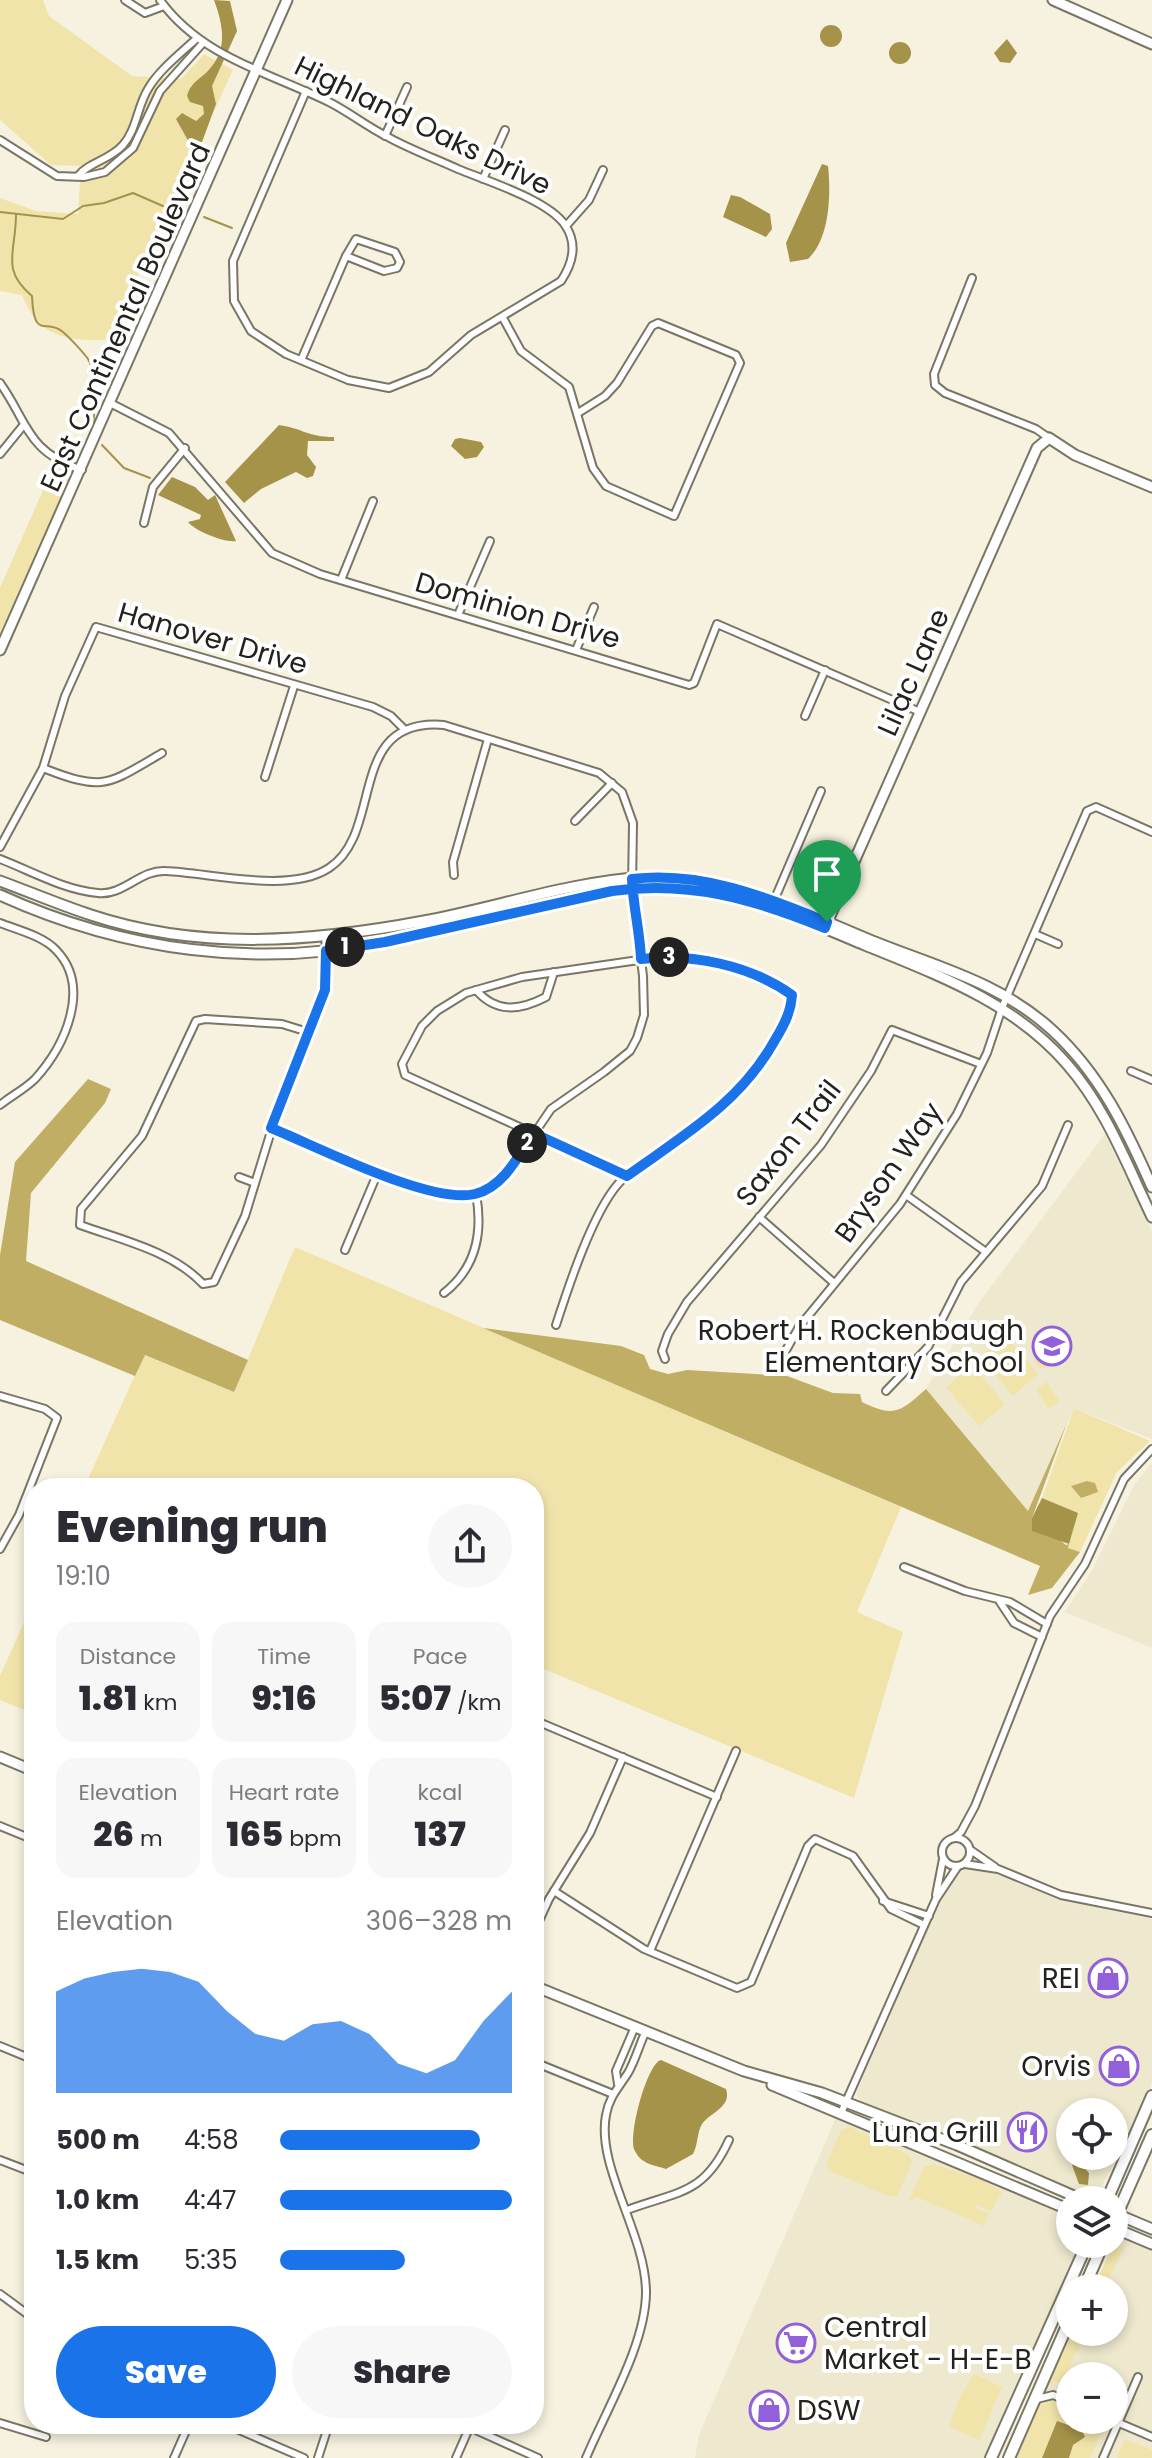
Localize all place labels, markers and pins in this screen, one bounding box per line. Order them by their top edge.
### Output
pin [793,840,861,922]
pin: 1 [325,927,365,967]
pin: 3 [649,937,689,977]
pin: 2 [507,1123,547,1163]
place label: Robert H. Rockenbaugh Elementary School [698,1311,1024,1382]
school or university icon: Robert H. Rockenbaugh Elementary School [1031,1325,1073,1367]
shop icon: REI [1087,1957,1129,1999]
place label: REI [1042,1959,1080,1998]
shop icon: Orvis [1098,2045,1140,2087]
place label: Orvis [1021,2047,1091,2086]
restaurant icon: Luna Grill [1006,2111,1048,2153]
place label: Luna Grill [872,2113,999,2152]
place label: Central Market - H-E-B [824,2308,1032,2379]
supermarket icon: Central Market - H-E-B [775,2322,817,2364]
shop icon: DSW [748,2389,790,2431]
place label: DSW [797,2391,861,2430]

